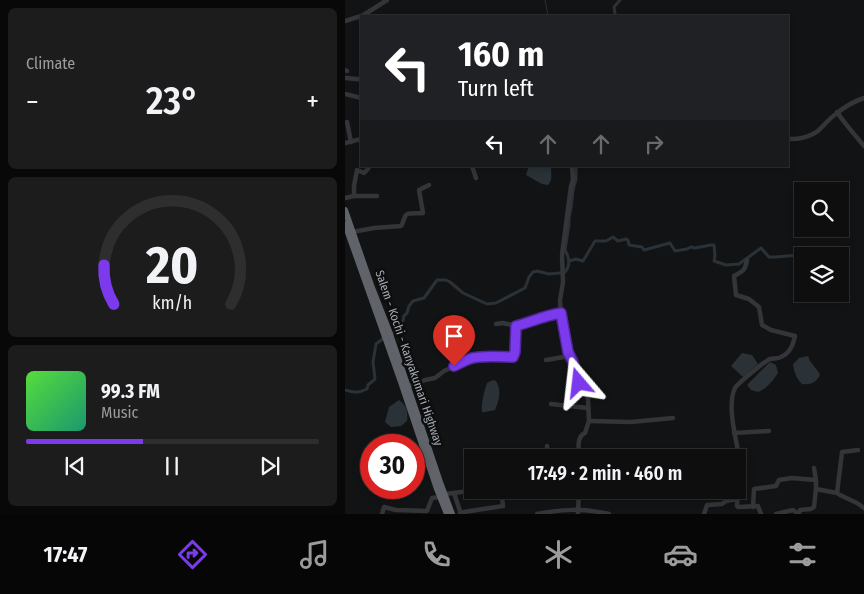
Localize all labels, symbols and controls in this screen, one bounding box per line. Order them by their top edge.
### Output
text: 160 m [458,33,544,75]
icon: left [375,35,440,100]
text: Climate [26,54,75,73]
text: Turn left [458,75,534,102]
text: 23° [146,78,199,124]
text: − [26,85,39,118]
text: + [306,85,319,118]
icon: left [481,130,509,158]
icon: ahead [534,130,562,158]
icon: ahead [587,130,615,158]
icon: right [640,130,668,158]
map controls [794,182,849,302]
button: search [794,182,849,237]
text: 20 [145,234,199,297]
button: layers [794,247,849,302]
street label: Salem - Kochi - Kanyakumari Highway [372,269,446,448]
text: km/h [153,292,192,314]
pin [433,315,475,366]
icon: arrive [440,322,468,350]
position arrow [552,356,604,408]
text: 99.3 FM [101,380,160,403]
text: Music [101,403,138,422]
speed limit sign: 30 [360,434,425,499]
icon: previous [61,452,89,480]
icon: pause [158,452,186,480]
icon: next [256,452,284,480]
text: 17:49 · 2 min · 460 m [528,462,682,485]
icon: directions [175,537,210,572]
icon: music [297,537,332,572]
icon: phone [419,537,454,572]
icon: climate [541,537,576,572]
icon: car [663,537,698,572]
icon: filters [785,537,820,572]
text: 17:47 [44,541,87,568]

